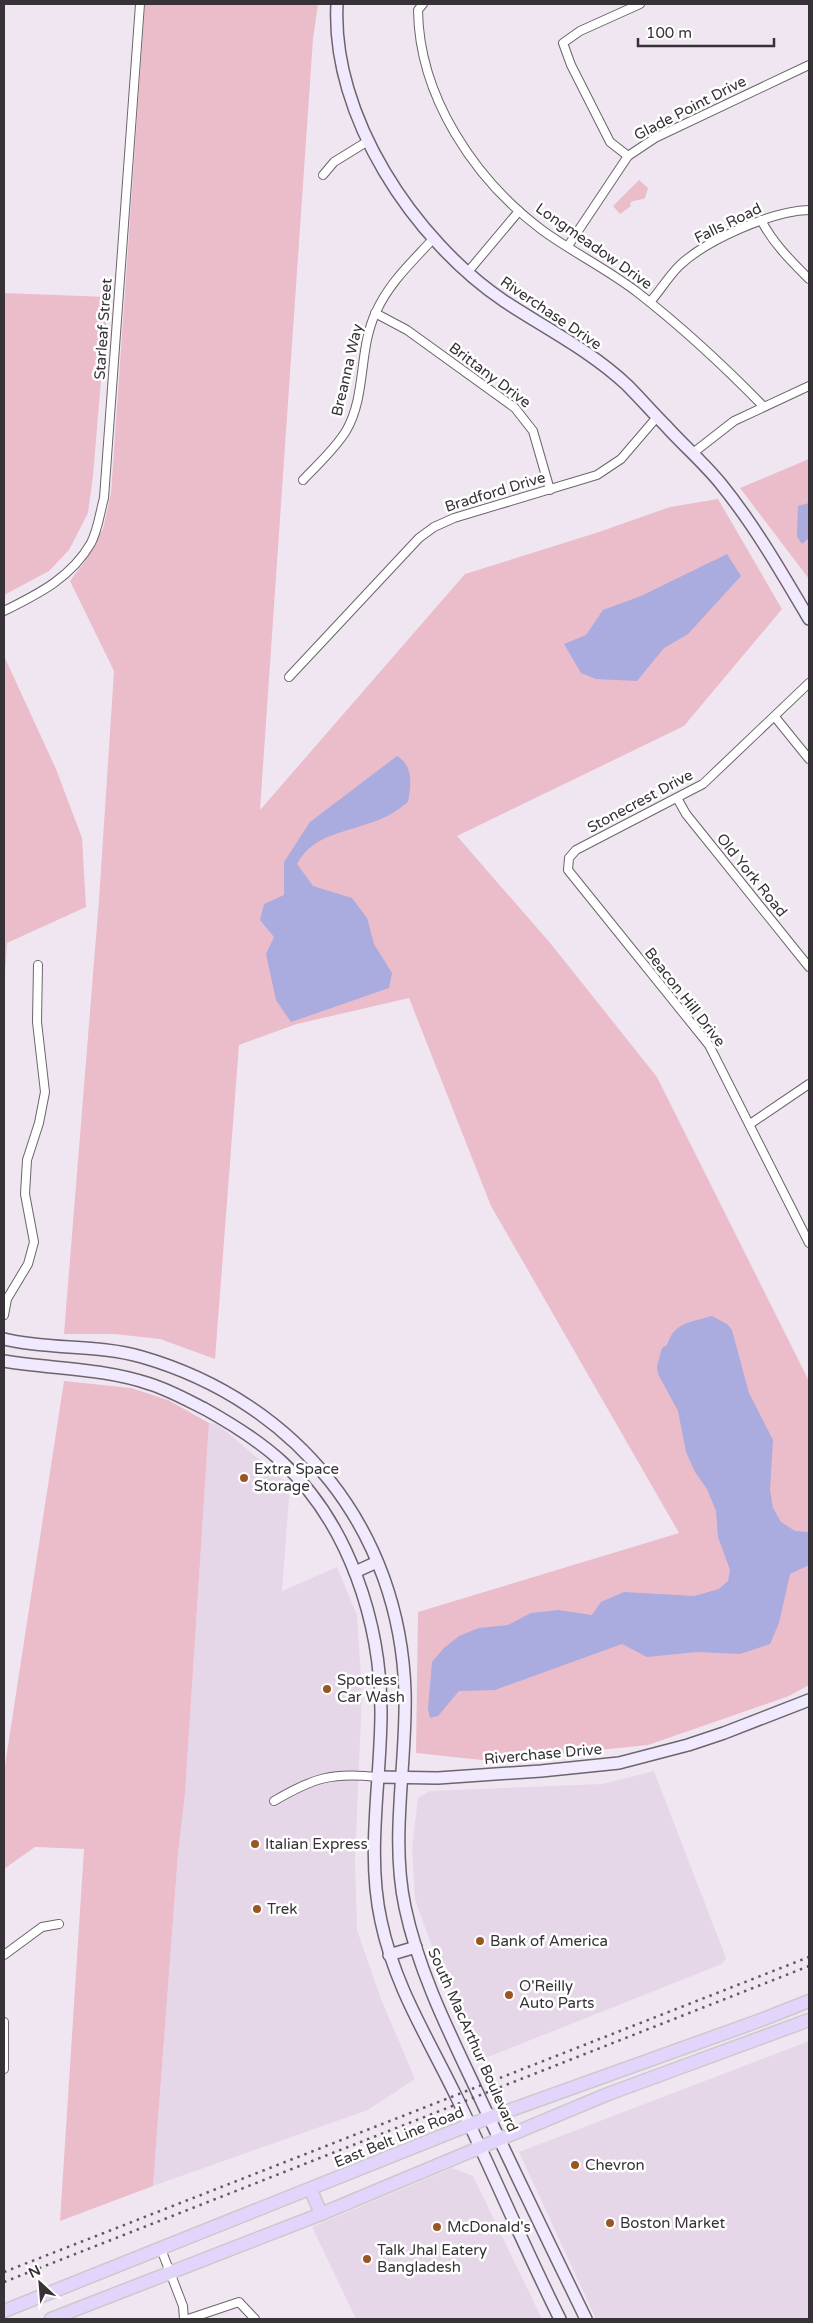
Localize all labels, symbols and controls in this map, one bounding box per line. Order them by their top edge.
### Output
scale bar [638,15,774,47]
text: 100 m [646,24,692,42]
street label: Glade Point Drive [631,72,749,144]
street label: Longmeadow Drive [532,199,656,293]
street label: Falls Road [691,199,765,247]
street label: Riverchase Drive [497,272,605,354]
street label: Starleaf Street [90,277,116,380]
street label: Breanna Way [328,322,366,418]
street label: Brittany Drive [446,338,534,412]
street label: Bradford Drive [443,468,547,516]
street label: Stonecrest Drive [584,766,696,836]
street label: Old York Road [713,830,791,920]
street label: Beacon Hill Drive [641,944,729,1050]
place label: Extra Space Storage [254,1460,339,1495]
marker: Extra Space Storage [238,1472,250,1484]
place label: Spotless Car Wash [337,1671,405,1706]
marker: Spotless Car Wash [321,1683,333,1695]
street label: Riverchase Drive [483,1740,603,1768]
place label: Italian Express [265,1835,368,1853]
marker: Italian Express [249,1838,261,1850]
place label: Trek [267,1900,297,1918]
marker: Trek [251,1903,263,1915]
place label: Bank of America [490,1932,608,1950]
marker: Bank of America [474,1935,486,1947]
street label: South MacArthur Boulevard [424,1945,522,2135]
place label: O'Reilly Auto Parts [519,1977,595,2012]
marker: O'Reilly Auto Parts [503,1989,515,2001]
street label: East Belt Line Road [331,2103,467,2171]
place label: Chevron [585,2156,645,2174]
marker: Chevron [569,2159,581,2171]
place label: Boston Market [620,2214,726,2232]
marker: Boston Market [604,2217,616,2229]
place label: McDonald's [447,2218,531,2236]
marker: McDonald's [431,2221,443,2233]
place label: Talk Jhal Eatery Bangladesh [377,2241,487,2276]
marker: Talk Jhal Eatery Bangladesh [361,2253,373,2265]
north arrow [15,2258,65,2308]
text: N [26,2262,43,2282]

